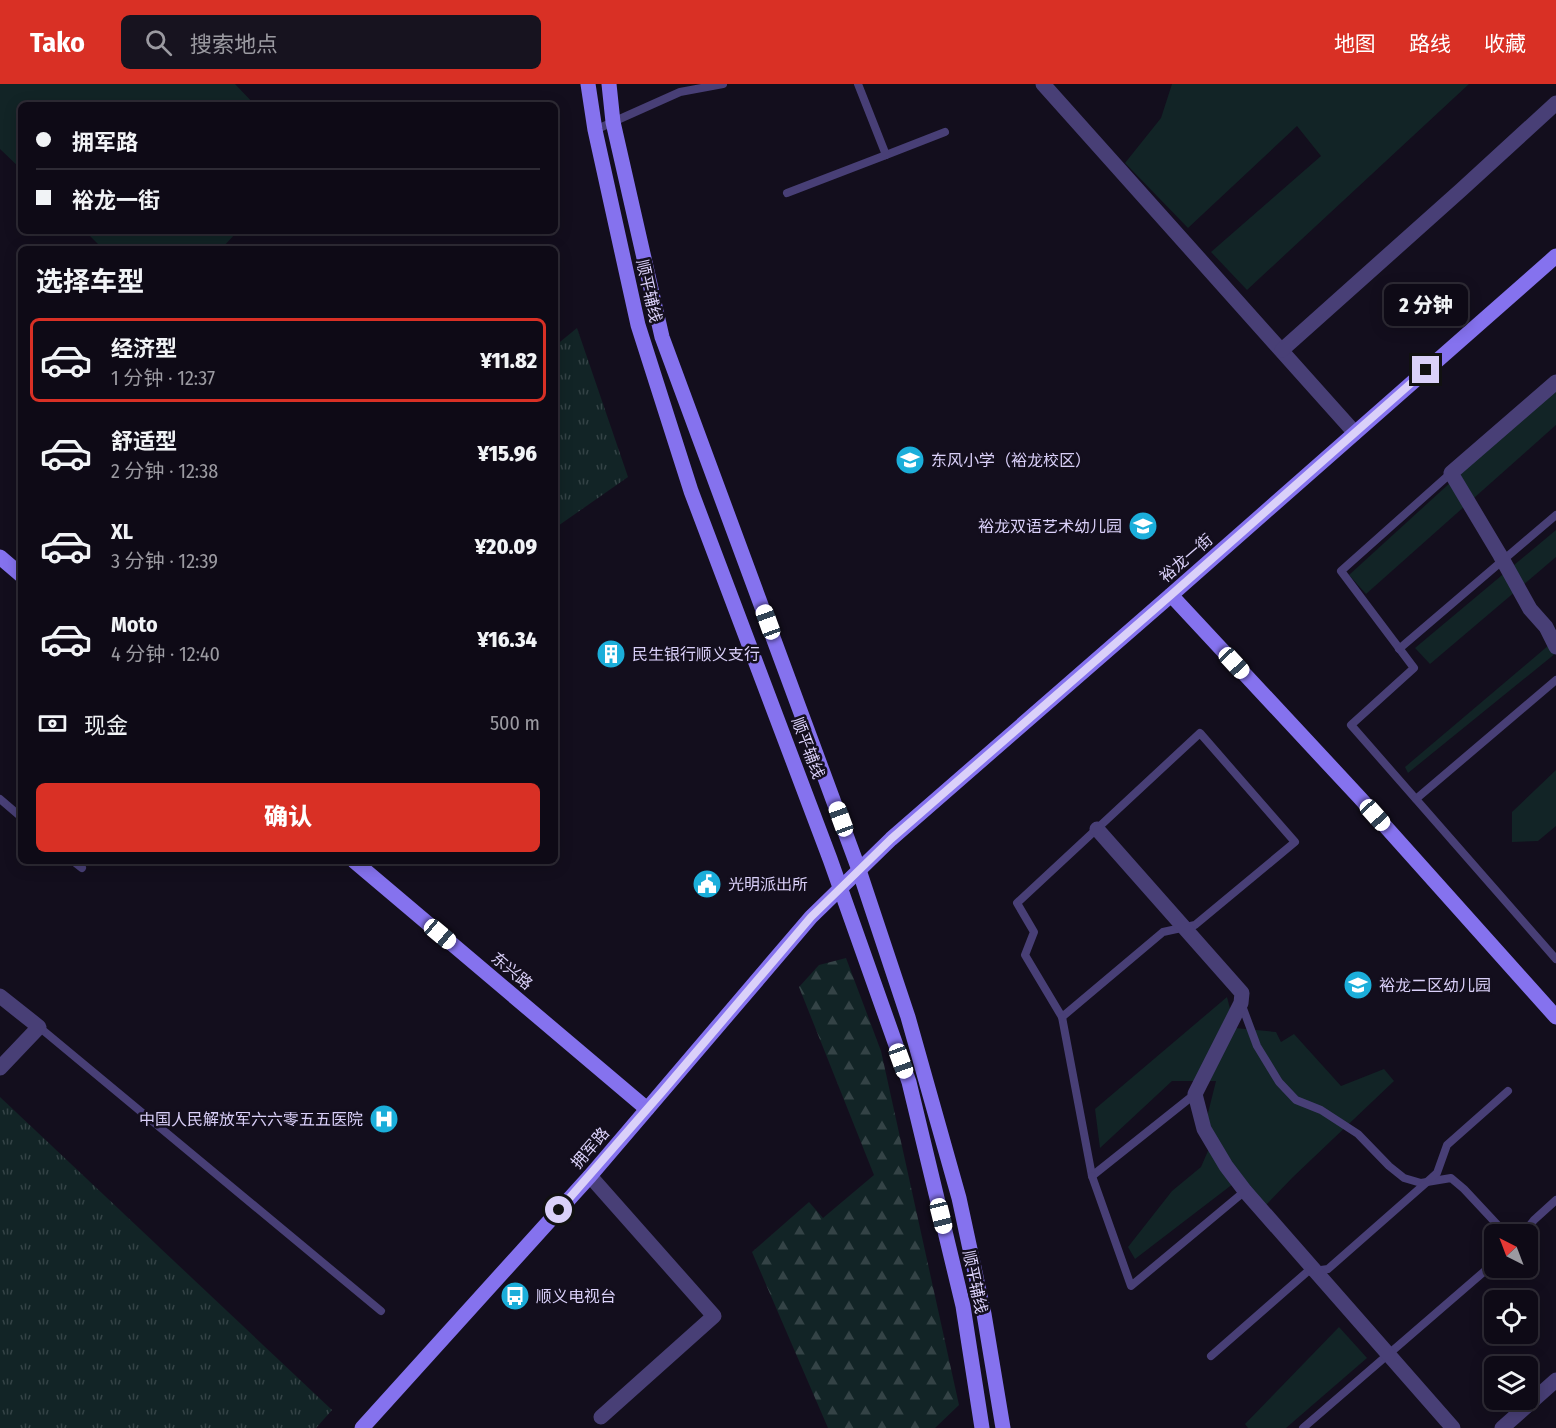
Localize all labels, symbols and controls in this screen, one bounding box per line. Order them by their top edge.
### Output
search box [121,15,541,69]
text: Tako [30,26,85,59]
icon: search [142,26,175,59]
text: 搜索地点 [190,31,278,58]
text: 地图 [1334,31,1376,57]
text: 路线 [1409,31,1451,57]
text: 收藏 [1484,31,1526,57]
text: 拥军路 [72,129,138,156]
text: 裕龙一街 [72,187,160,214]
street label: 顺平辅线 [633,258,665,324]
text: 选择车型 [36,266,144,298]
callout: 2 分钟 [1384,283,1468,325]
text: 2 分钟 [1399,293,1453,317]
icon: car [39,333,93,387]
text: 经济型 [111,335,177,362]
text: ¥11.82 [480,347,537,374]
route end [1412,356,1439,383]
text: 1 分钟 · 12:37 [111,366,215,390]
icon: car [39,426,93,480]
text: 舒适型 [111,428,177,455]
text: ¥15.96 [478,440,537,467]
school or university icon: 东风小学（裕龙校区） [894,444,926,476]
place label: 东风小学（裕龙校区） [931,451,1091,470]
text: 2 分钟 · 12:38 [111,459,218,483]
school or university icon: 裕龙双语艺术幼儿园 [1127,510,1159,542]
place label: 裕龙双语艺术幼儿园 [978,517,1122,536]
text: XL [111,518,133,545]
icon: car [39,519,93,573]
street label: 裕龙一街 [1156,530,1216,586]
text: ¥20.09 [475,533,537,560]
text: 3 分钟 · 12:39 [111,549,218,573]
car [753,602,783,642]
text: Moto [111,611,158,638]
icon: car [39,612,93,666]
text: ¥16.34 [477,626,537,653]
building icon: 民生银行顺义支行 [595,638,627,670]
text: 4 分钟 · 12:40 [111,642,220,666]
car [1215,644,1253,682]
place label: 民生银行顺义支行 [632,645,760,664]
icon: cash [36,707,69,740]
text: 500 m [490,711,540,735]
text: 现金 [84,712,128,739]
street label: 顺平辅线 [788,715,828,781]
button: 确认 [36,783,540,852]
car [1356,796,1394,834]
car [826,799,856,839]
public building icon: 光明派出所 [691,868,723,900]
place label: 光明派出所 [728,875,808,894]
car [420,916,460,952]
street label: 东兴路 [488,948,536,994]
school or university icon: 裕龙二区幼儿园 [1342,969,1374,1001]
place label: 裕龙二区幼儿园 [1379,976,1491,995]
car [886,1041,916,1081]
hospital icon: 中国人民解放军六六零五五医院 [368,1103,400,1135]
place label: 中国人民解放军六六零五五医院 [139,1110,363,1129]
street label: 拥军路 [567,1124,613,1172]
route start [545,1196,572,1223]
car [928,1196,954,1236]
north arrow [1484,1224,1538,1278]
map controls [1484,1224,1538,1410]
street label: 顺平辅线 [959,1249,991,1315]
bus stop icon: 顺义电视台 [499,1280,531,1312]
place label: 顺义电视台 [536,1287,616,1306]
button: locate [1484,1290,1538,1344]
button: layers [1484,1356,1538,1410]

